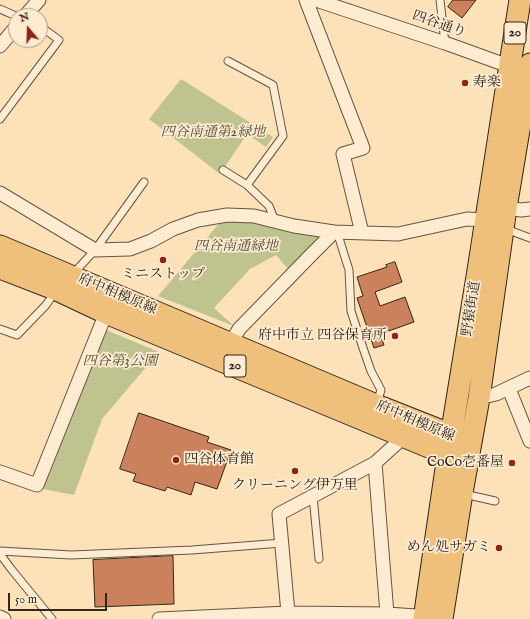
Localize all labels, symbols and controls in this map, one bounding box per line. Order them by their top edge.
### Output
north arrow [8,8,48,48]
street label: 四谷通り [410,8,468,42]
text: N [18,9,31,26]
road number: 20 [504,22,526,44]
place label: 寿楽 [473,75,501,91]
marker: 寿楽 [460,78,470,88]
park label: 四谷南通第2緑地 [161,125,265,141]
park label: 四谷南通緑地 [194,239,278,255]
marker: ミニストップ [158,255,168,265]
place label: ミニストップ [121,267,205,283]
street label: 府中相模原線 [75,271,159,319]
street label: 野猿街道 [459,280,485,338]
place label: 府中市立 四谷保育所 [258,328,387,344]
marker: 府中市立 四谷保育所 [390,331,400,341]
park label: 四谷第3公園 [82,354,158,370]
road number: 20 [224,355,246,377]
street label: 府中相模原線 [373,398,457,446]
place label: 四谷体育館 [184,452,254,468]
marker: 四谷体育館 [171,455,181,465]
place label: CoCo壱番屋 [427,455,504,471]
marker: CoCo壱番屋 [507,458,517,468]
marker: クリーニング伊万里 [290,466,300,476]
place label: クリーニング伊万里 [232,478,358,494]
place label: めん処サガミ [407,540,491,556]
marker: めん処サガミ [494,543,504,553]
scale bar [10,585,109,611]
text: 50 m [15,592,37,607]

